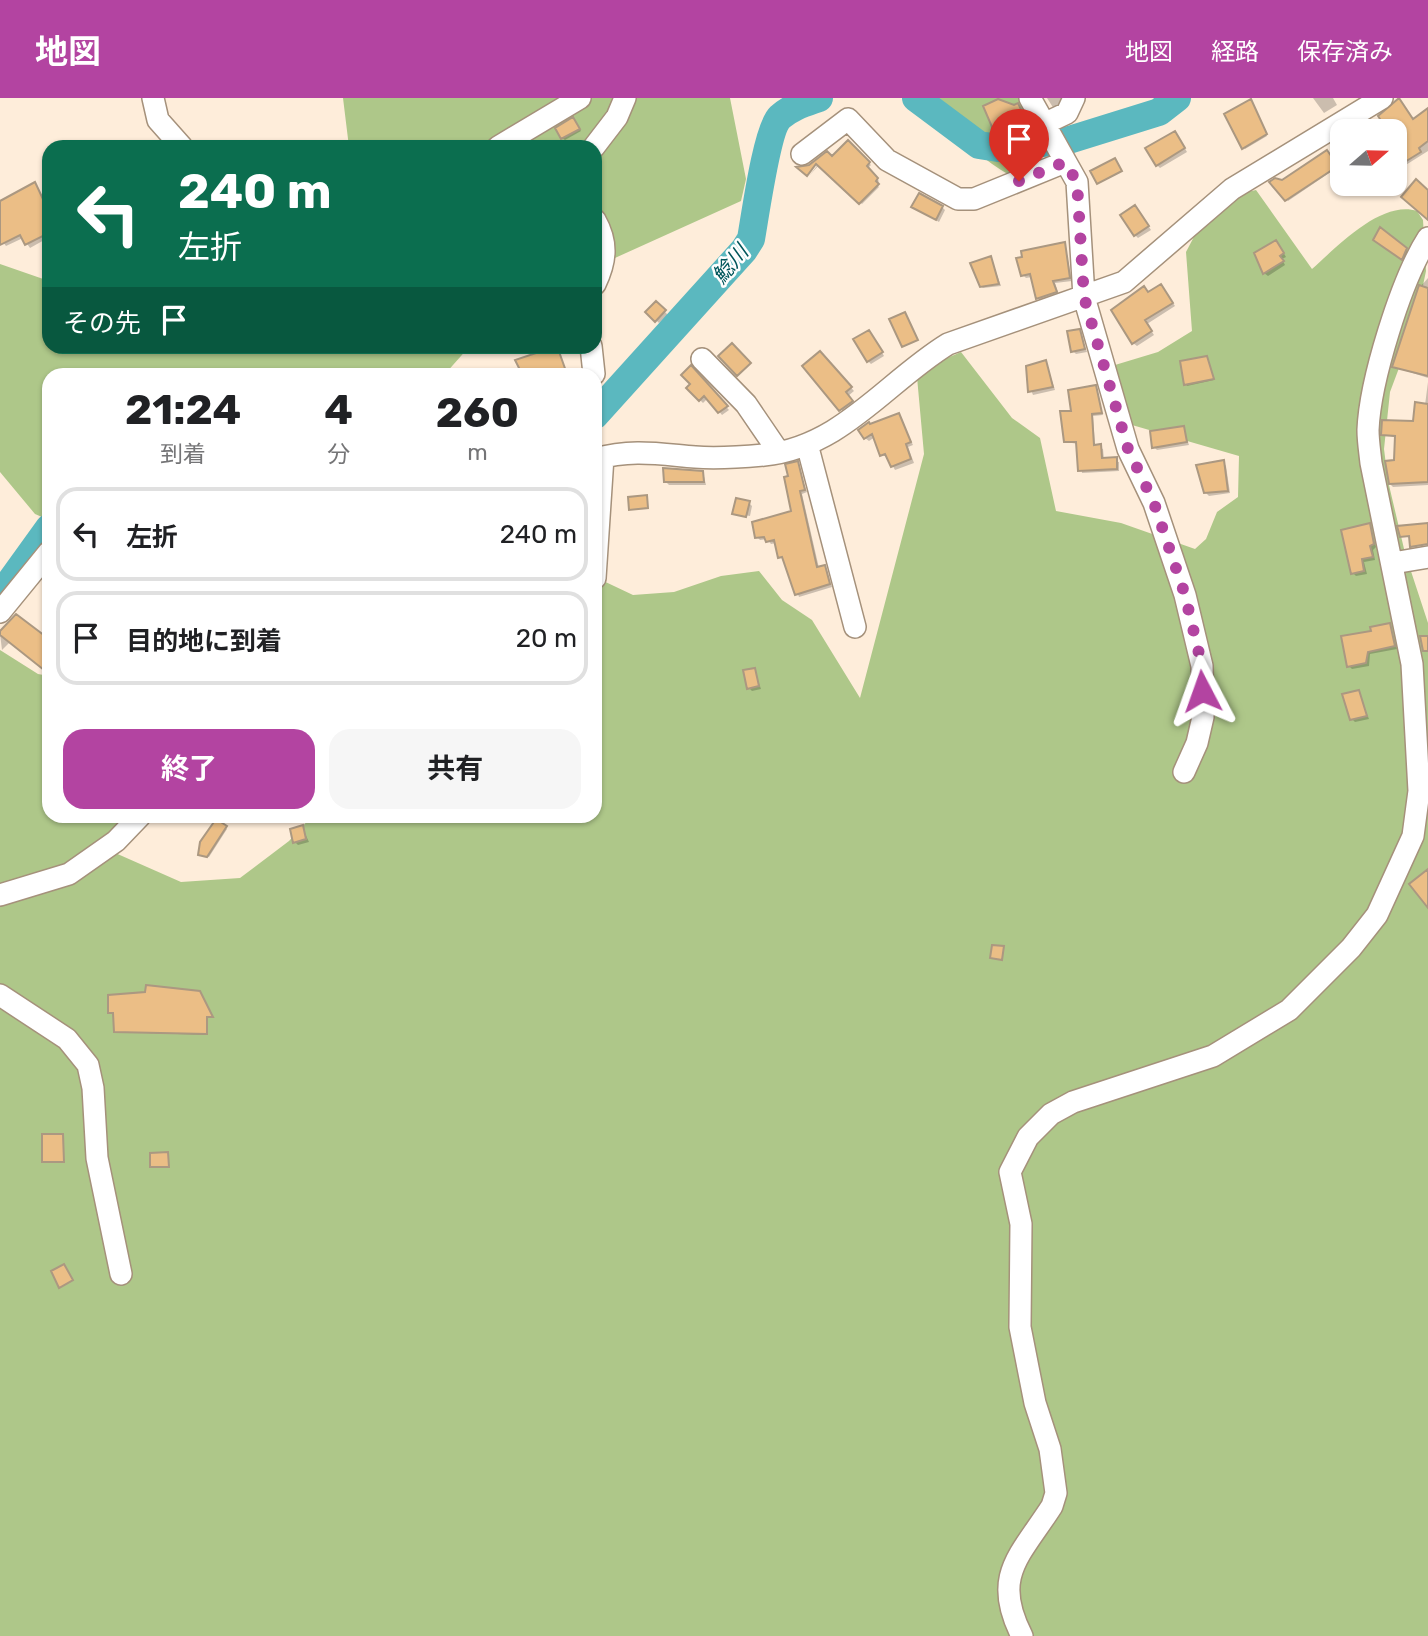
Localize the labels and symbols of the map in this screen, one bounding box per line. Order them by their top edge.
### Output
pin [989,109,1049,181]
north arrow [1330,119,1407,196]
water label: 鯰川 [707,238,754,288]
position arrow [1165,654,1239,728]

